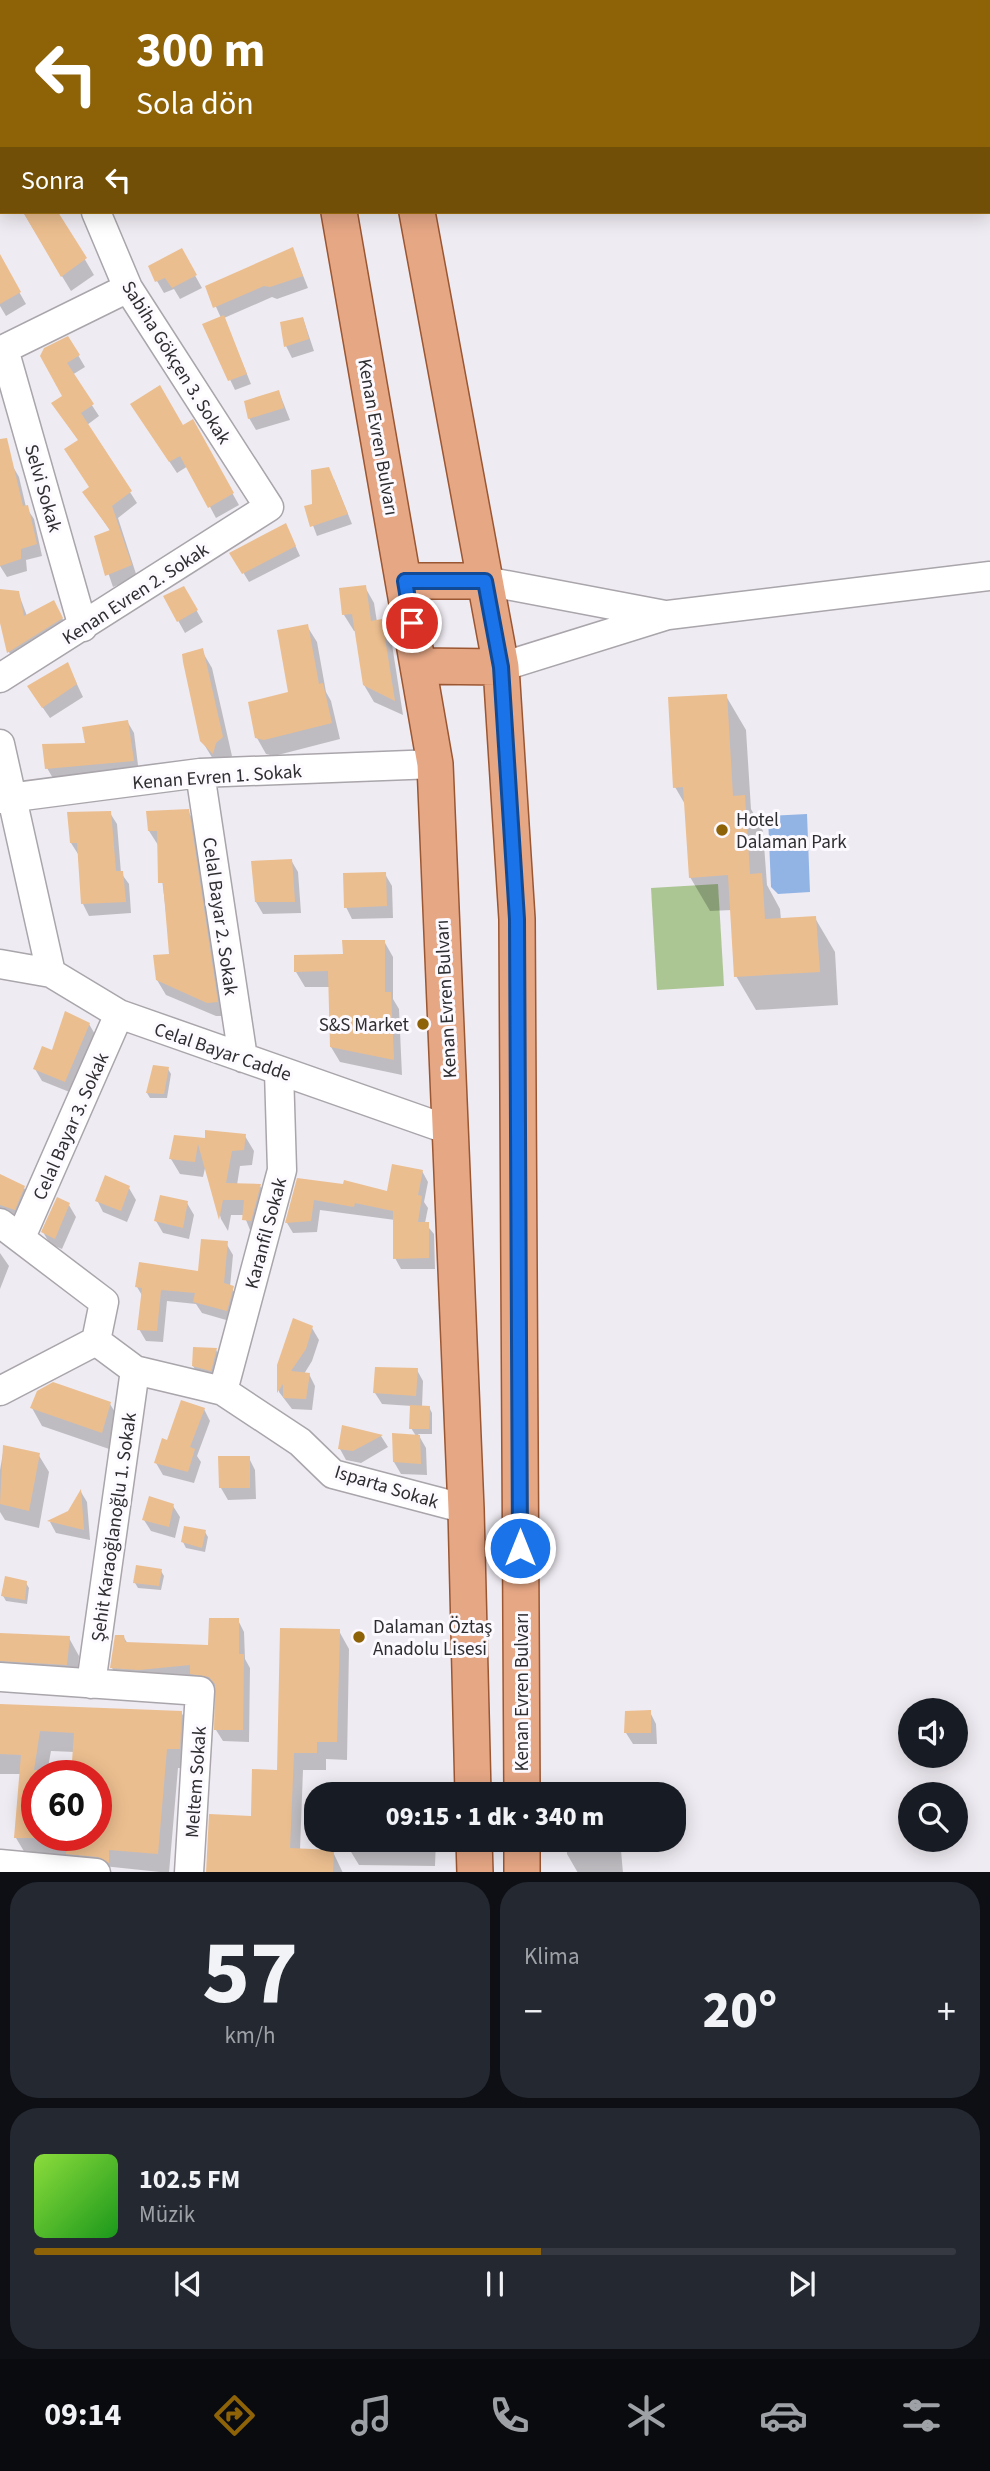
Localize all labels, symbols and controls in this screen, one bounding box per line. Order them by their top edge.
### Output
text: 300 m [136,16,265,86]
icon: left [21,28,112,119]
text: Sola dön [136,81,254,127]
icon: left [99,161,137,199]
text: Sonra [21,162,85,199]
street label: Sabiha Gökçen 3. Sokak [114,276,237,450]
street label: Kenan Evren Bulvarı [350,357,405,518]
street label: Selvi Sokak [17,441,68,536]
street label: Kenan Evren 2. Sokak [57,536,215,652]
pin [382,593,442,653]
icon: arrive [393,604,431,642]
street label: Kenan Evren 1. Sokak [131,758,303,797]
place label: Hotel Dalaman Park [736,807,847,856]
marker: Hotel Dalaman Park [714,822,730,838]
street label: Celal Bayar 2. Sokak [195,836,244,997]
street label: Kenan Evren Bulvarı [429,919,464,1079]
place label: S&S Market [319,1012,410,1039]
street label: Celal Bayar Cadde [150,1016,295,1089]
marker: S&S Market [415,1016,431,1032]
street label: Celal Bayar 3. Sokak [27,1048,116,1205]
street label: Karanfil Sokak [239,1174,294,1292]
street label: Şehit Karaoğlanoğlu 1. Sokak [85,1410,144,1644]
street label: Isparta Sokak [331,1459,442,1516]
position arrow [483,1511,557,1585]
street label: Kenan Evren Bulvarı [509,1613,536,1771]
place label: Dalaman Öztaş Anadolu Lisesi [373,1614,492,1663]
marker: Dalaman Öztaş Anadolu Lisesi [351,1629,367,1645]
map controls [898,1698,968,1852]
button: sound [898,1698,968,1768]
street label: Meltem Sokak [179,1725,214,1839]
speed limit sign: 60 [21,1760,112,1851]
button: search [898,1782,968,1852]
text: 09:15 · 1 dk · 340 m [386,1798,604,1835]
text: 57 [202,1909,298,2038]
text: Klima [524,1940,580,1973]
text: 20° [703,1974,777,2048]
text: − [524,1985,543,2039]
text: + [937,1985,956,2039]
text: km/h [224,2019,276,2052]
text: 102.5 FM [139,2161,240,2198]
text: Müzik [139,2198,195,2231]
icon: previous [169,2265,207,2303]
icon: pause [476,2265,514,2303]
icon: next [783,2265,821,2303]
icon: directions [210,2391,259,2440]
icon: music [347,2391,396,2440]
icon: phone [485,2391,534,2440]
icon: climate [622,2391,671,2440]
icon: car [759,2391,808,2440]
icon: filters [897,2391,946,2440]
text: 09:14 [44,2392,121,2438]

